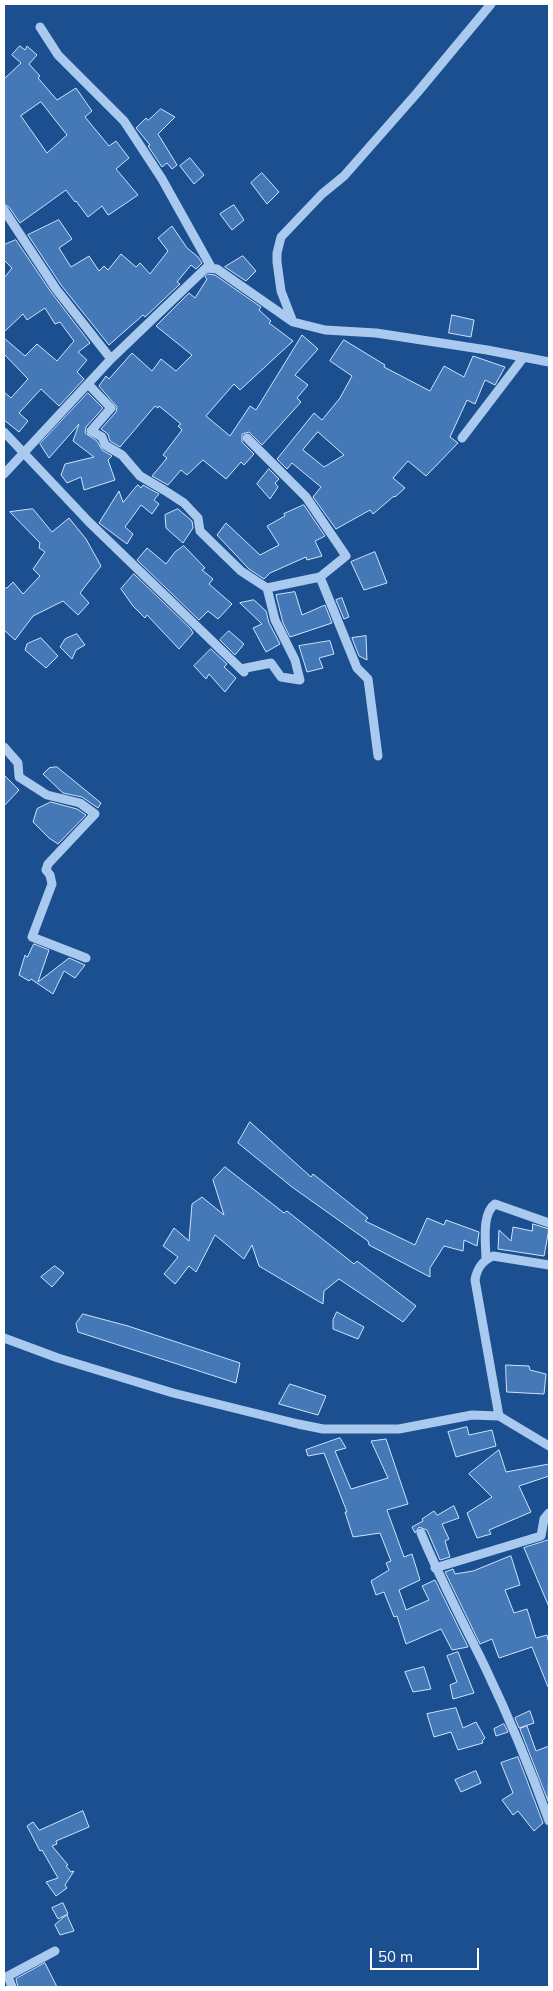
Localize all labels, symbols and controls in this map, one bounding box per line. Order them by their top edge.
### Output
scale bar [373,1938,482,1970]
text: 50 m [378,1947,413,1966]

